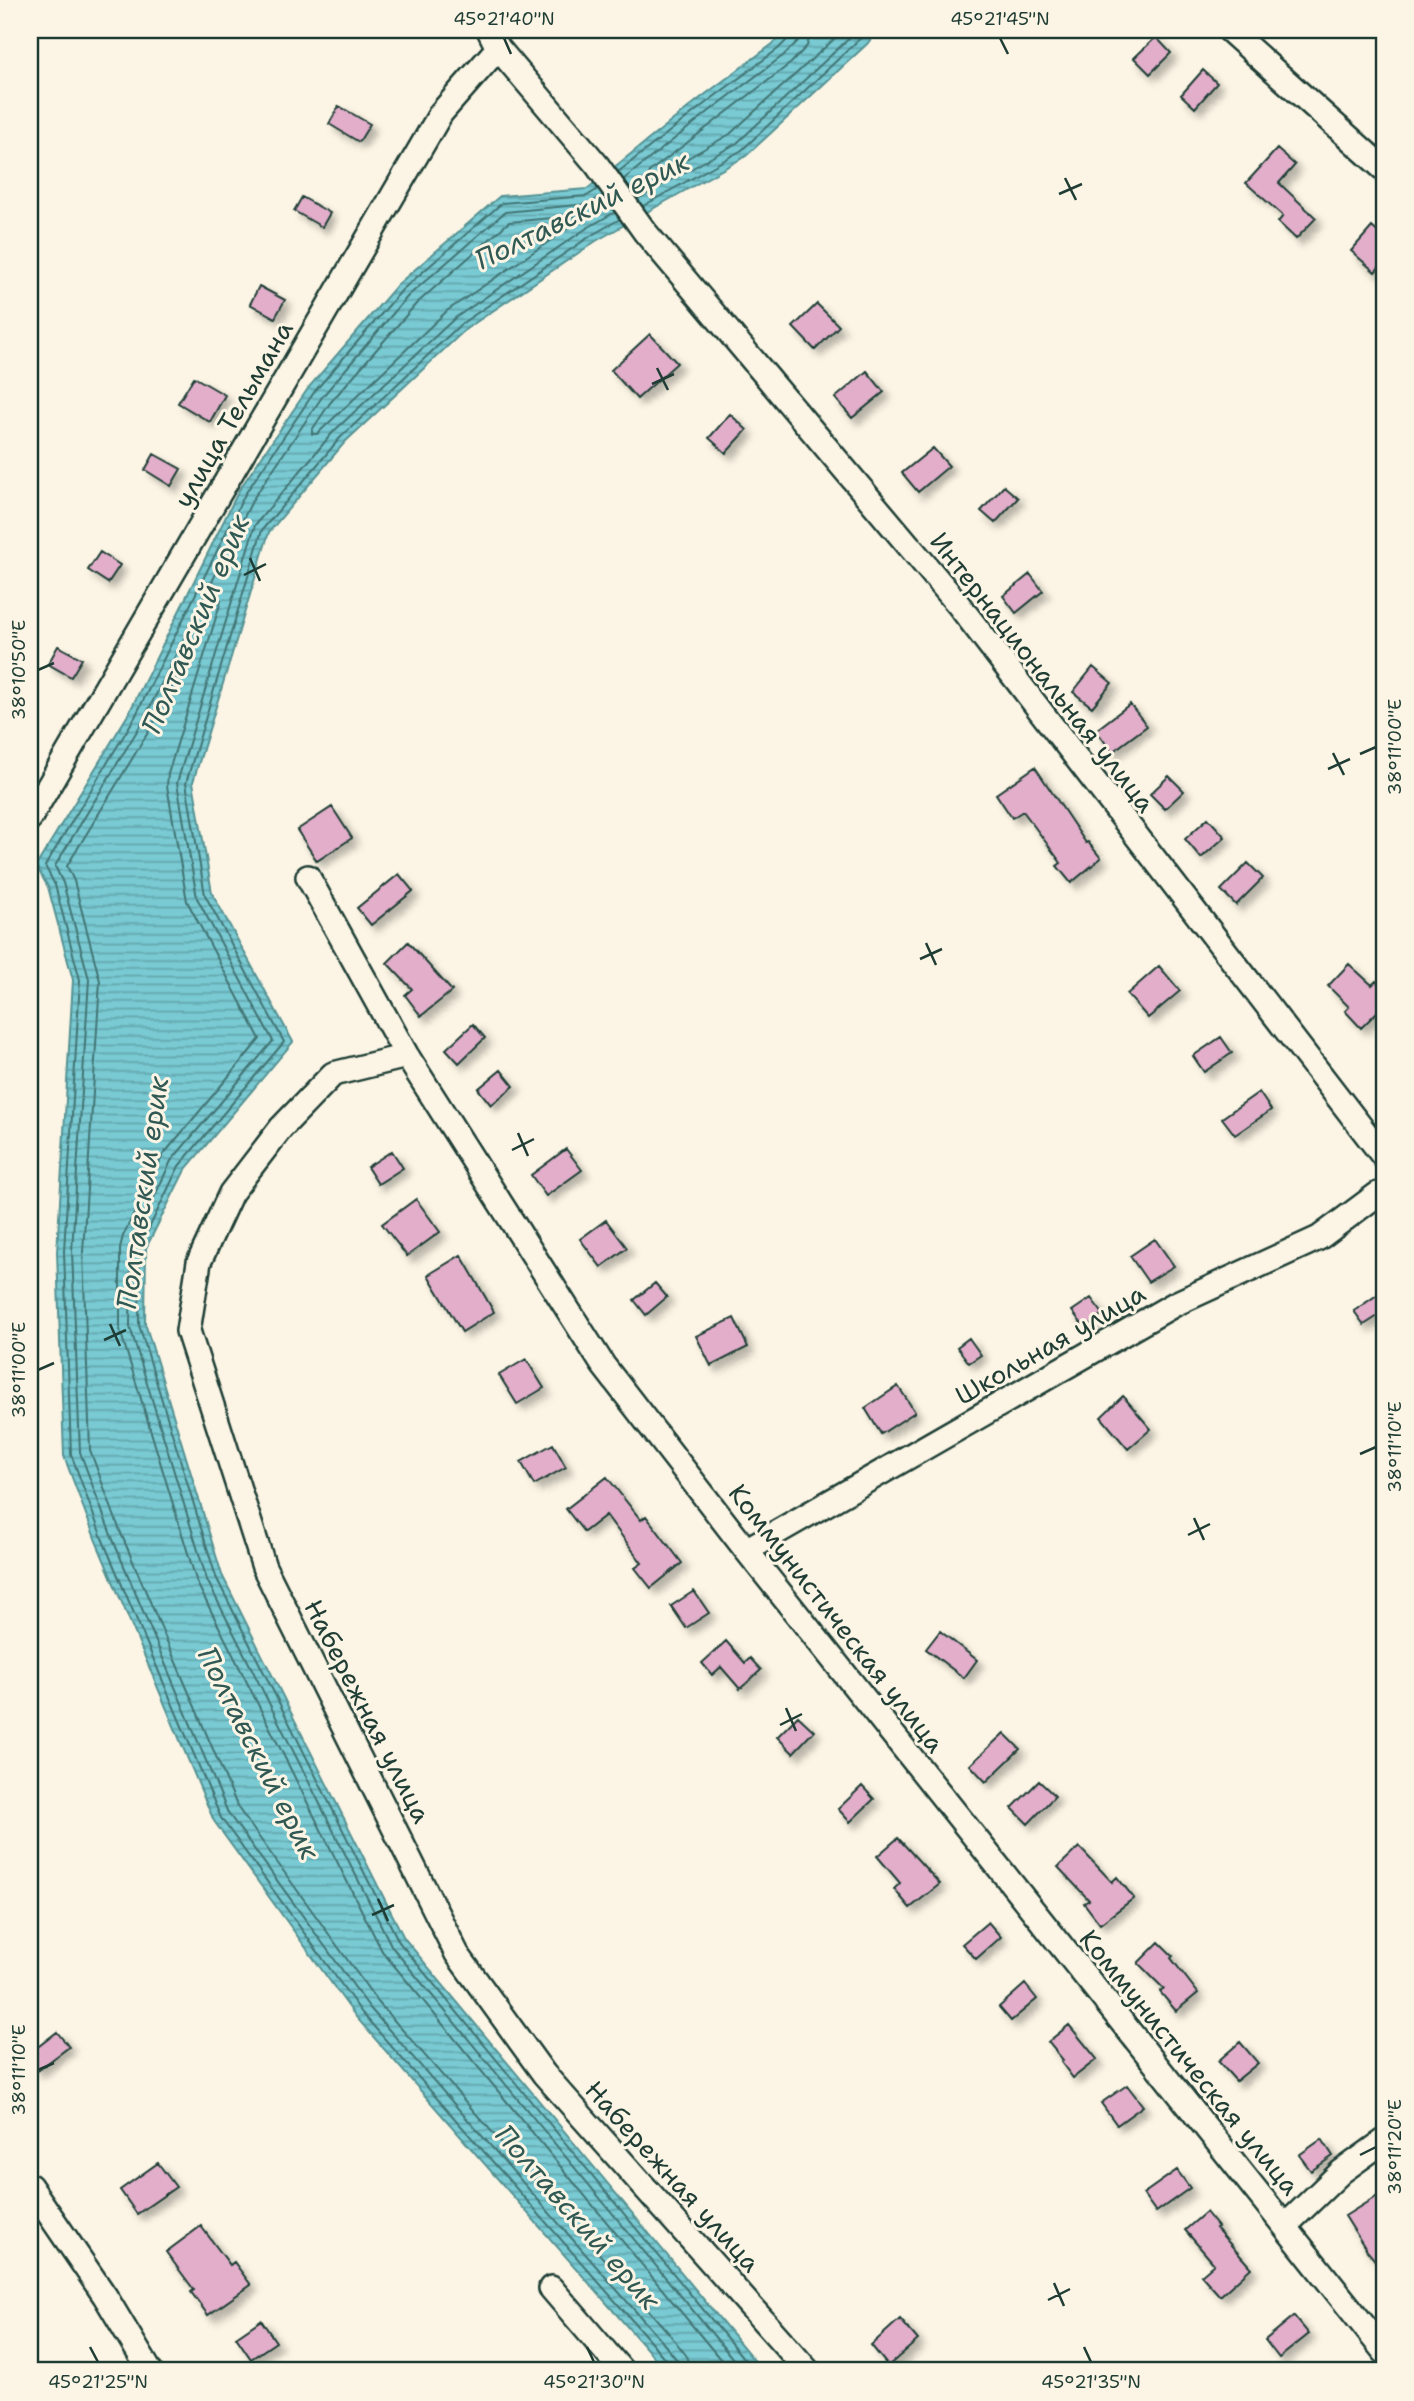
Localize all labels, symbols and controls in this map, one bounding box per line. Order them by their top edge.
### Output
text: 45°21'40"N [453,7,555,31]
text: 45°21'45"N [950,7,1050,31]
water label: Полтавский ерик [468,141,697,278]
street label: улица Тельмана [165,314,301,514]
water label: Полтавский ерик [132,508,259,739]
street label: Интернациональная улица [922,525,1164,819]
text: 38°10'50"E [7,620,31,720]
text: 38°11'00"E [1383,699,1407,795]
water label: Полтавский ерик [107,1073,177,1312]
street label: Школьная улица [949,1275,1151,1413]
text: 38°11'00"E [7,1322,31,1418]
text: 38°11'10"E [1383,1401,1407,1493]
street label: Коммунистическая улица [721,1476,953,1760]
street label: Набережная улица [296,1593,440,1829]
water label: Полтавский ерик [189,1640,330,1867]
street label: Коммунистическая улица [1072,1922,1308,2202]
text: 38°11'10"E [7,2024,31,2116]
street label: Набережная улица [577,2073,769,2279]
text: 38°11'20"E [1383,2099,1407,2195]
water label: Полтавский ерик [487,2116,670,2319]
text: 45°21'25"N [48,2370,148,2394]
text: 45°21'30"N [543,2370,645,2394]
text: 45°21'35"N [1041,2370,1141,2394]

